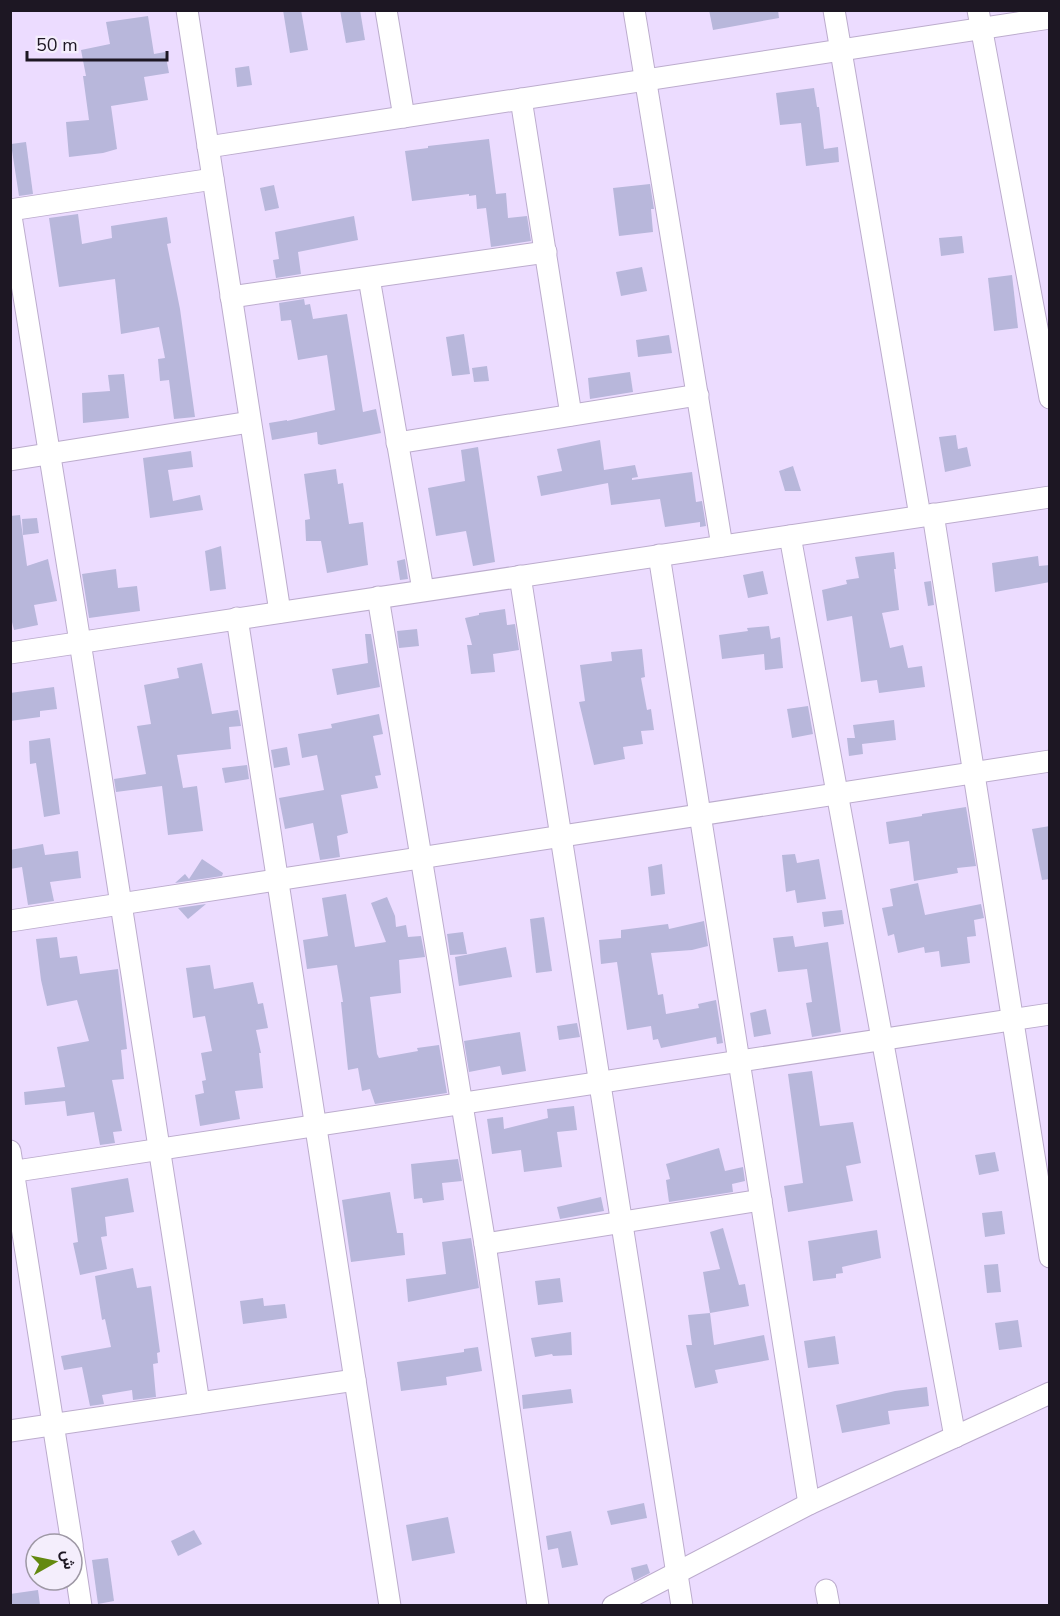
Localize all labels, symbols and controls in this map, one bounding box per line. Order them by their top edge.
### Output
scale bar [27,24,166,62]
text: 50 m [36,33,78,57]
north arrow [24,1532,84,1592]
text: ش [55,1549,80,1571]

